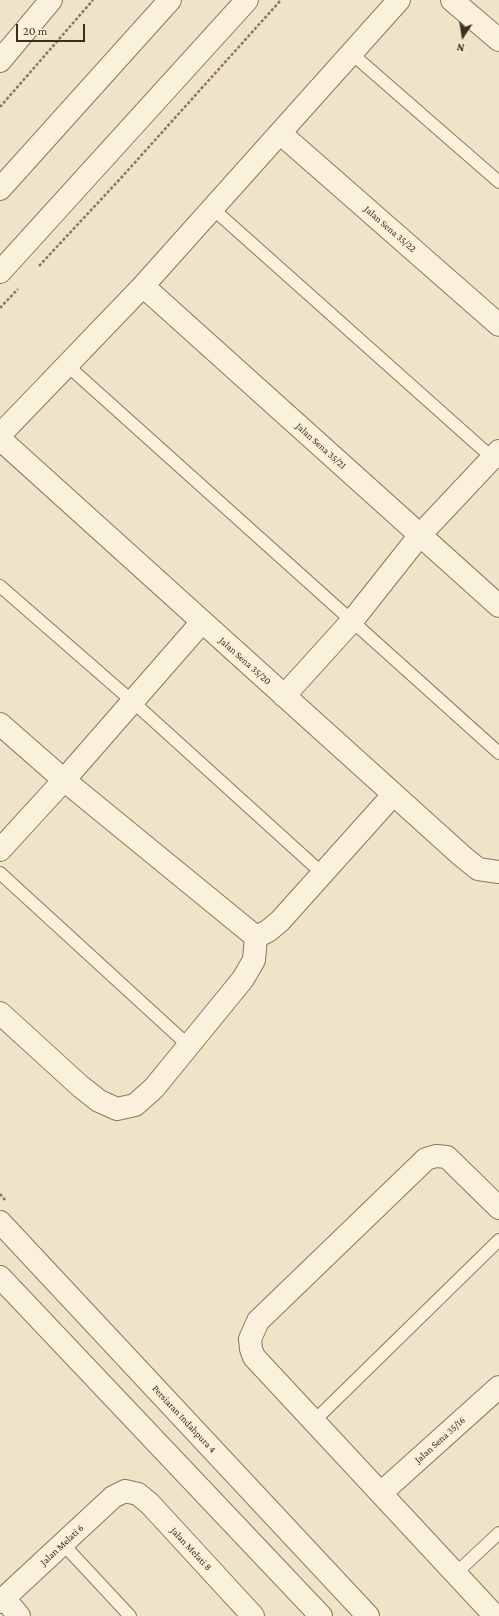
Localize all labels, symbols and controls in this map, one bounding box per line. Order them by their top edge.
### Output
scale bar [18,16,87,42]
north arrow [443,16,483,56]
text: 20 m [23,24,47,38]
text: N [456,41,465,54]
street label: Jalan Sena 35/22 [361,203,419,255]
street label: Jalan Sena 35/21 [293,420,349,472]
street label: Jalan Sena 35/20 [216,634,274,688]
street label: Persiaran Indahpura 4 [150,1383,218,1455]
street label: Jalan Sena 35/16 [412,1414,468,1466]
street label: Jalan Melati 6 [38,1522,86,1568]
street label: Jalan Melati 8 [168,1525,214,1573]

